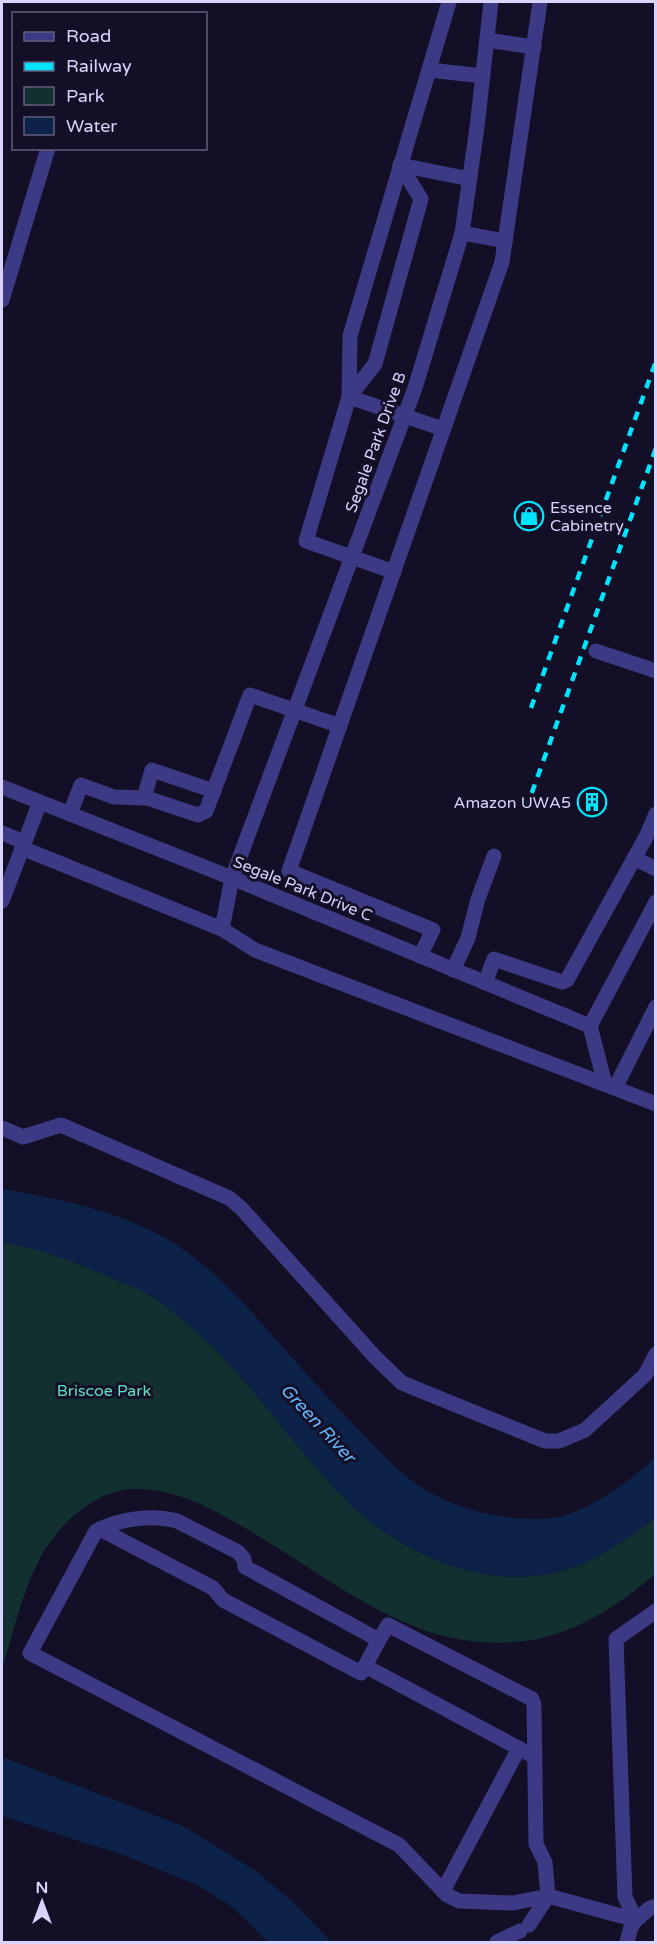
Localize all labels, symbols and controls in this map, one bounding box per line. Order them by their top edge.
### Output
legend [12,12,207,150]
text: Road [66,25,111,47]
text: Railway [66,55,132,77]
text: Park [66,85,105,107]
text: Water [66,115,117,137]
street label: Segale Park Drive B [341,369,411,515]
place label: Essence Cabinetry [550,498,624,536]
shop icon: Essence Cabinetry [513,500,545,532]
building icon: Amazon UWA5 [576,786,608,818]
place label: Amazon UWA5 [454,793,571,813]
street label: Segale Park Drive C [230,852,375,926]
water label: Green River [276,1379,362,1469]
park label: Briscoe Park [57,1381,151,1401]
north arrow [12,1872,72,1932]
text: N [36,1878,48,1898]

